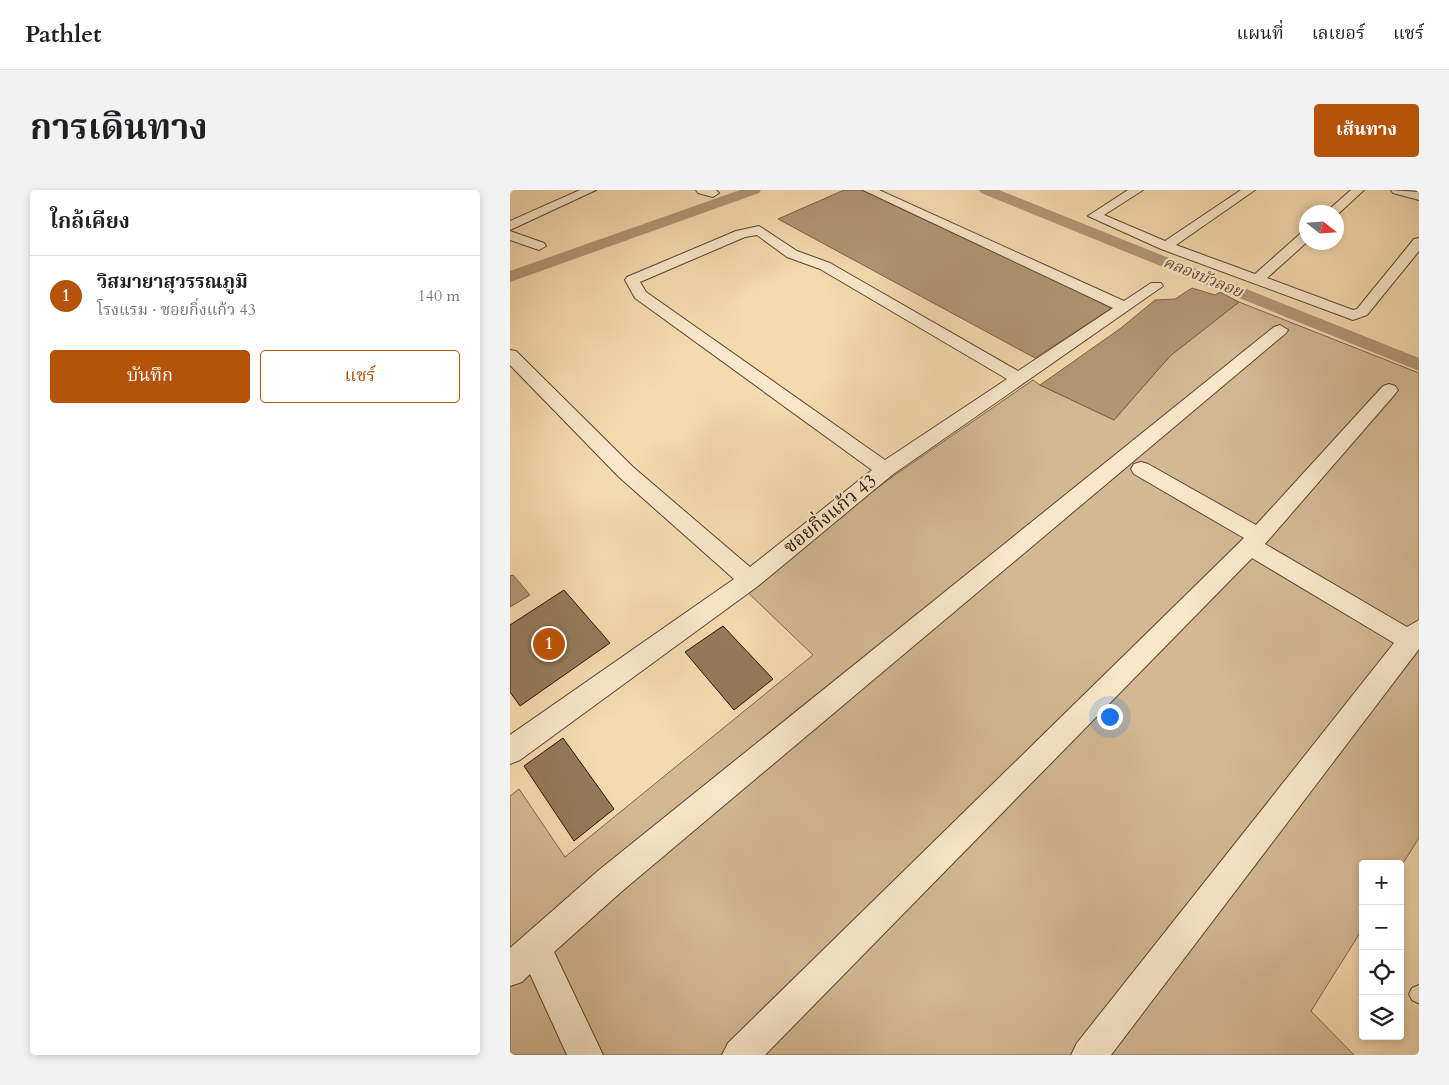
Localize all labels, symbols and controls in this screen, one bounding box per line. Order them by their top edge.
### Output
text: Pathlet [25,18,102,51]
text: แผนที่ [1236,21,1284,46]
text: เลเยอร์ [1312,21,1365,46]
text: แชร์ [1393,21,1424,46]
text: การเดินทาง [30,104,208,152]
button: เส้นทาง [1314,104,1419,157]
north arrow [1299,205,1344,250]
text: ใกล้เคียง [50,207,130,236]
water label: คลองบัวลอย [1160,251,1247,303]
text: วิสมายาสุวรรณภูมิ [97,269,248,295]
text: 1 [62,285,70,307]
text: 140 m [418,285,460,307]
text: โรงแรม · ซอยกิ่งแก้ว 43 [97,299,256,321]
button: บันทึก [50,350,250,403]
button: แชร์ [260,350,460,403]
street label: ซอยกิ่งแก้ว 43 [777,467,882,560]
pin: 1 [533,625,565,663]
your location [1097,704,1123,730]
map controls [1359,860,1404,1040]
button: + [1359,860,1404,905]
button: − [1359,905,1404,950]
button: locate [1359,950,1404,995]
button: layers [1359,995,1404,1040]

